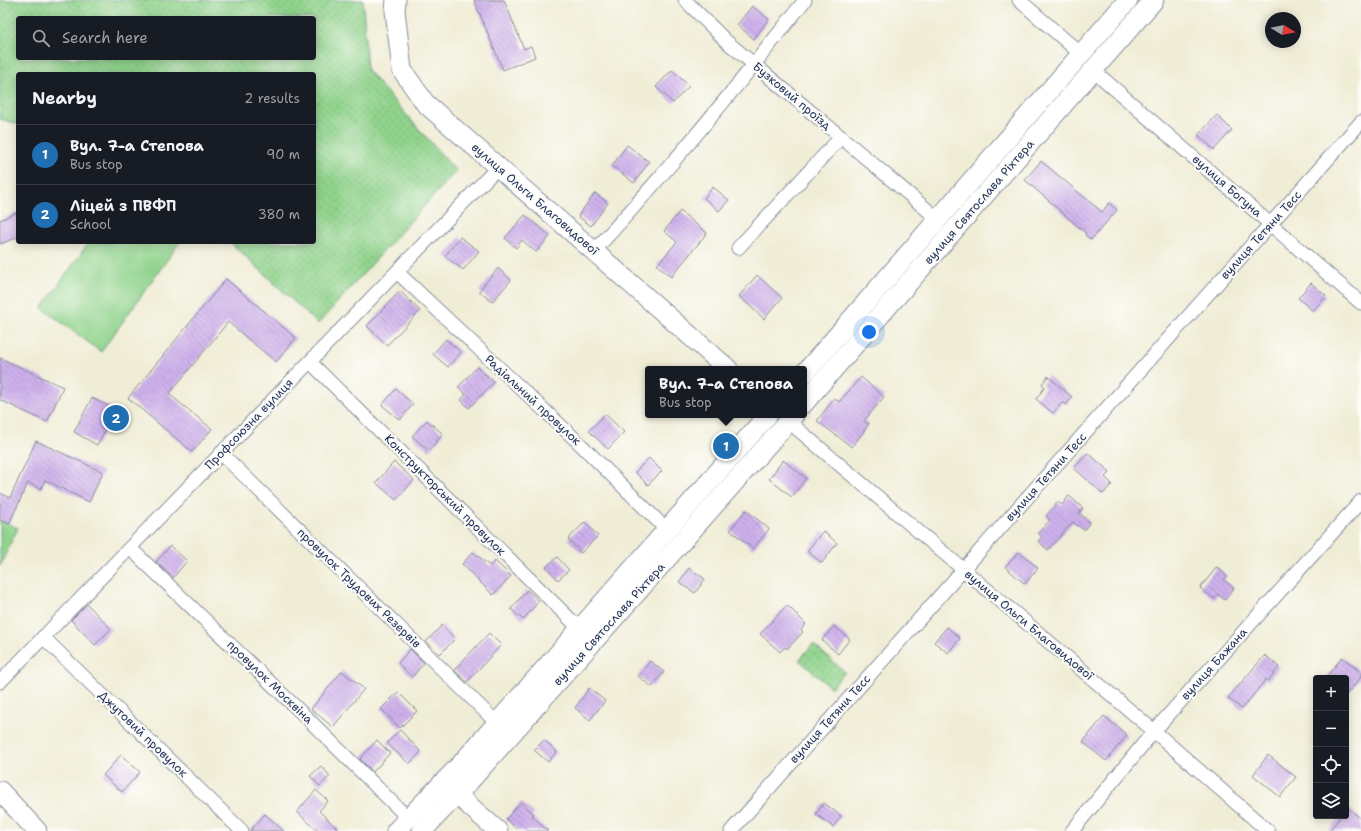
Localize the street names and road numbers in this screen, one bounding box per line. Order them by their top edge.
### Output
street label: Бузковий проїзд [750,59,835,134]
street label: вулиця Святослава Ріхтера [920,136,1038,268]
street label: вулиця Ольги Благовидової [468,139,602,259]
street label: вулиця Богуна [1189,151,1266,221]
street label: вулиця Тетяни Тесс [1217,187,1305,283]
street label: Радіальний провулок [481,351,585,449]
street label: Профсоюзна вулиця [201,375,297,473]
street label: вулиця Тетяни Тесс [1002,429,1090,525]
street label: Конструкторський провулок [381,431,510,560]
street label: провулок Трудових Резервів [294,524,424,652]
street label: вулиця Святослава Ріхтера [549,559,669,689]
street label: вулиця Ольги Благовидової [961,566,1097,684]
street label: вулиця Бажана [1177,624,1251,704]
street label: провулок Москвіна [224,637,317,728]
street label: вулиця Тетяни Тесс [786,671,874,767]
street label: Джутовий провулок [95,687,192,781]

